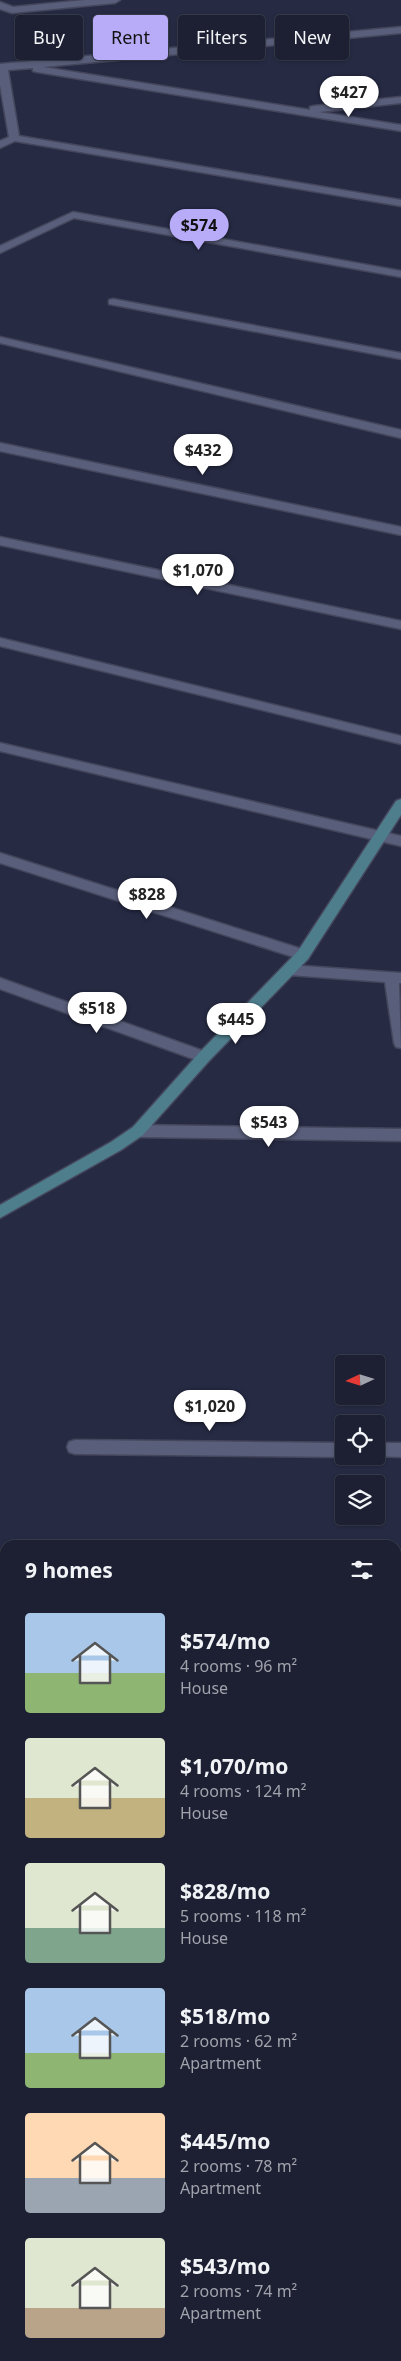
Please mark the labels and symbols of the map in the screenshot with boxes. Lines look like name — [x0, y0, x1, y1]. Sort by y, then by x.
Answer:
pin: $427 — [319, 76, 379, 118]
pin: $574 — [169, 208, 229, 251]
pin: $432 — [173, 434, 233, 476]
pin: $1,070 — [157, 554, 239, 596]
pin: $828 — [117, 878, 177, 920]
pin: $518 — [67, 992, 127, 1034]
pin: $445 — [206, 1002, 266, 1045]
pin: $543 — [239, 1106, 299, 1148]
north arrow — [335, 1355, 385, 1405]
pin: $1,020 — [169, 1390, 251, 1432]

